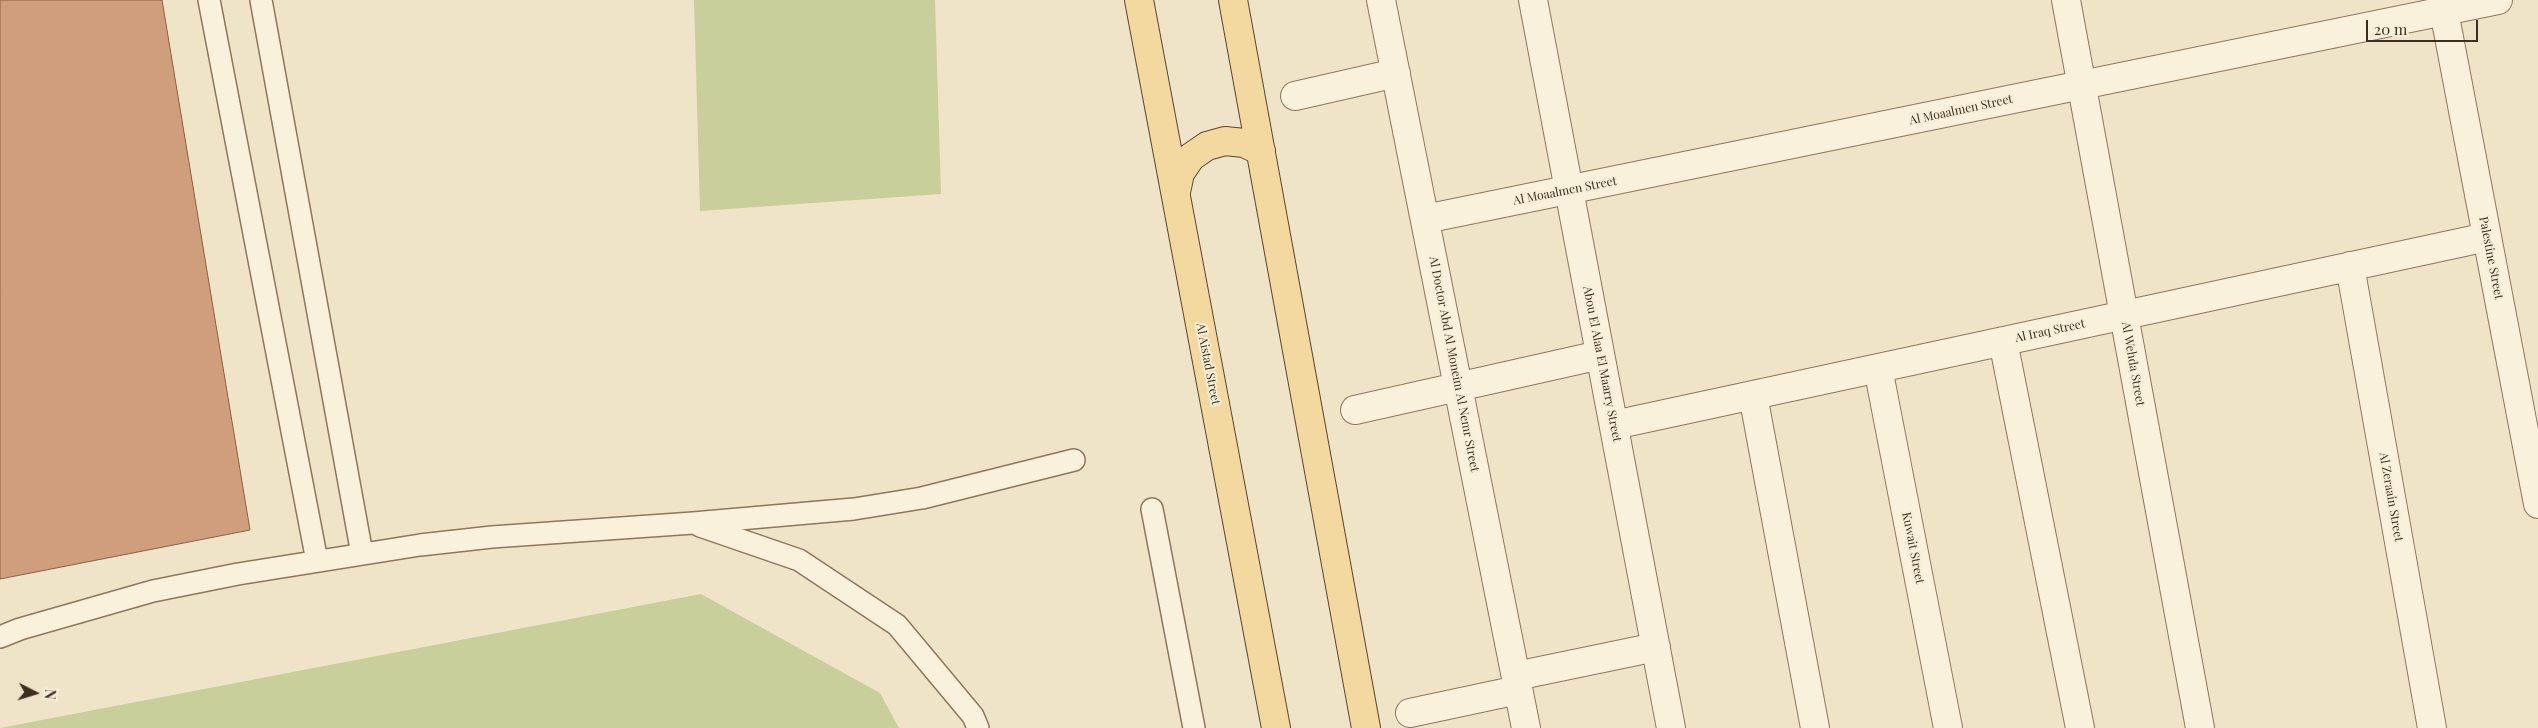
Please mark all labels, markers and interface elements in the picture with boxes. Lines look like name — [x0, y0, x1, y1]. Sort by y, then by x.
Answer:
scale bar — [2368, 10, 2480, 42]
text: 20 m — [2374, 19, 2407, 39]
street label: Al Moaalmen Street — [1908, 92, 2014, 128]
street label: Al Moaalmen Street — [1512, 174, 1618, 208]
street label: Palestine Street — [2476, 215, 2506, 301]
street label: Al Doctor Abd Al Moneim Al Nemr Street — [1426, 255, 1482, 473]
street label: Abou El Alaa El Maarry Street — [1580, 285, 1624, 443]
street label: Al Iraq Street — [2014, 317, 2086, 345]
street label: Al Wehda Street — [2119, 321, 2147, 407]
street label: Al Aistad Street — [1193, 322, 1223, 406]
street label: Al Zeraain Street — [2376, 451, 2406, 543]
street label: Kuwait Street — [1899, 511, 1927, 585]
north arrow — [10, 668, 60, 718]
text: N — [41, 688, 60, 700]

